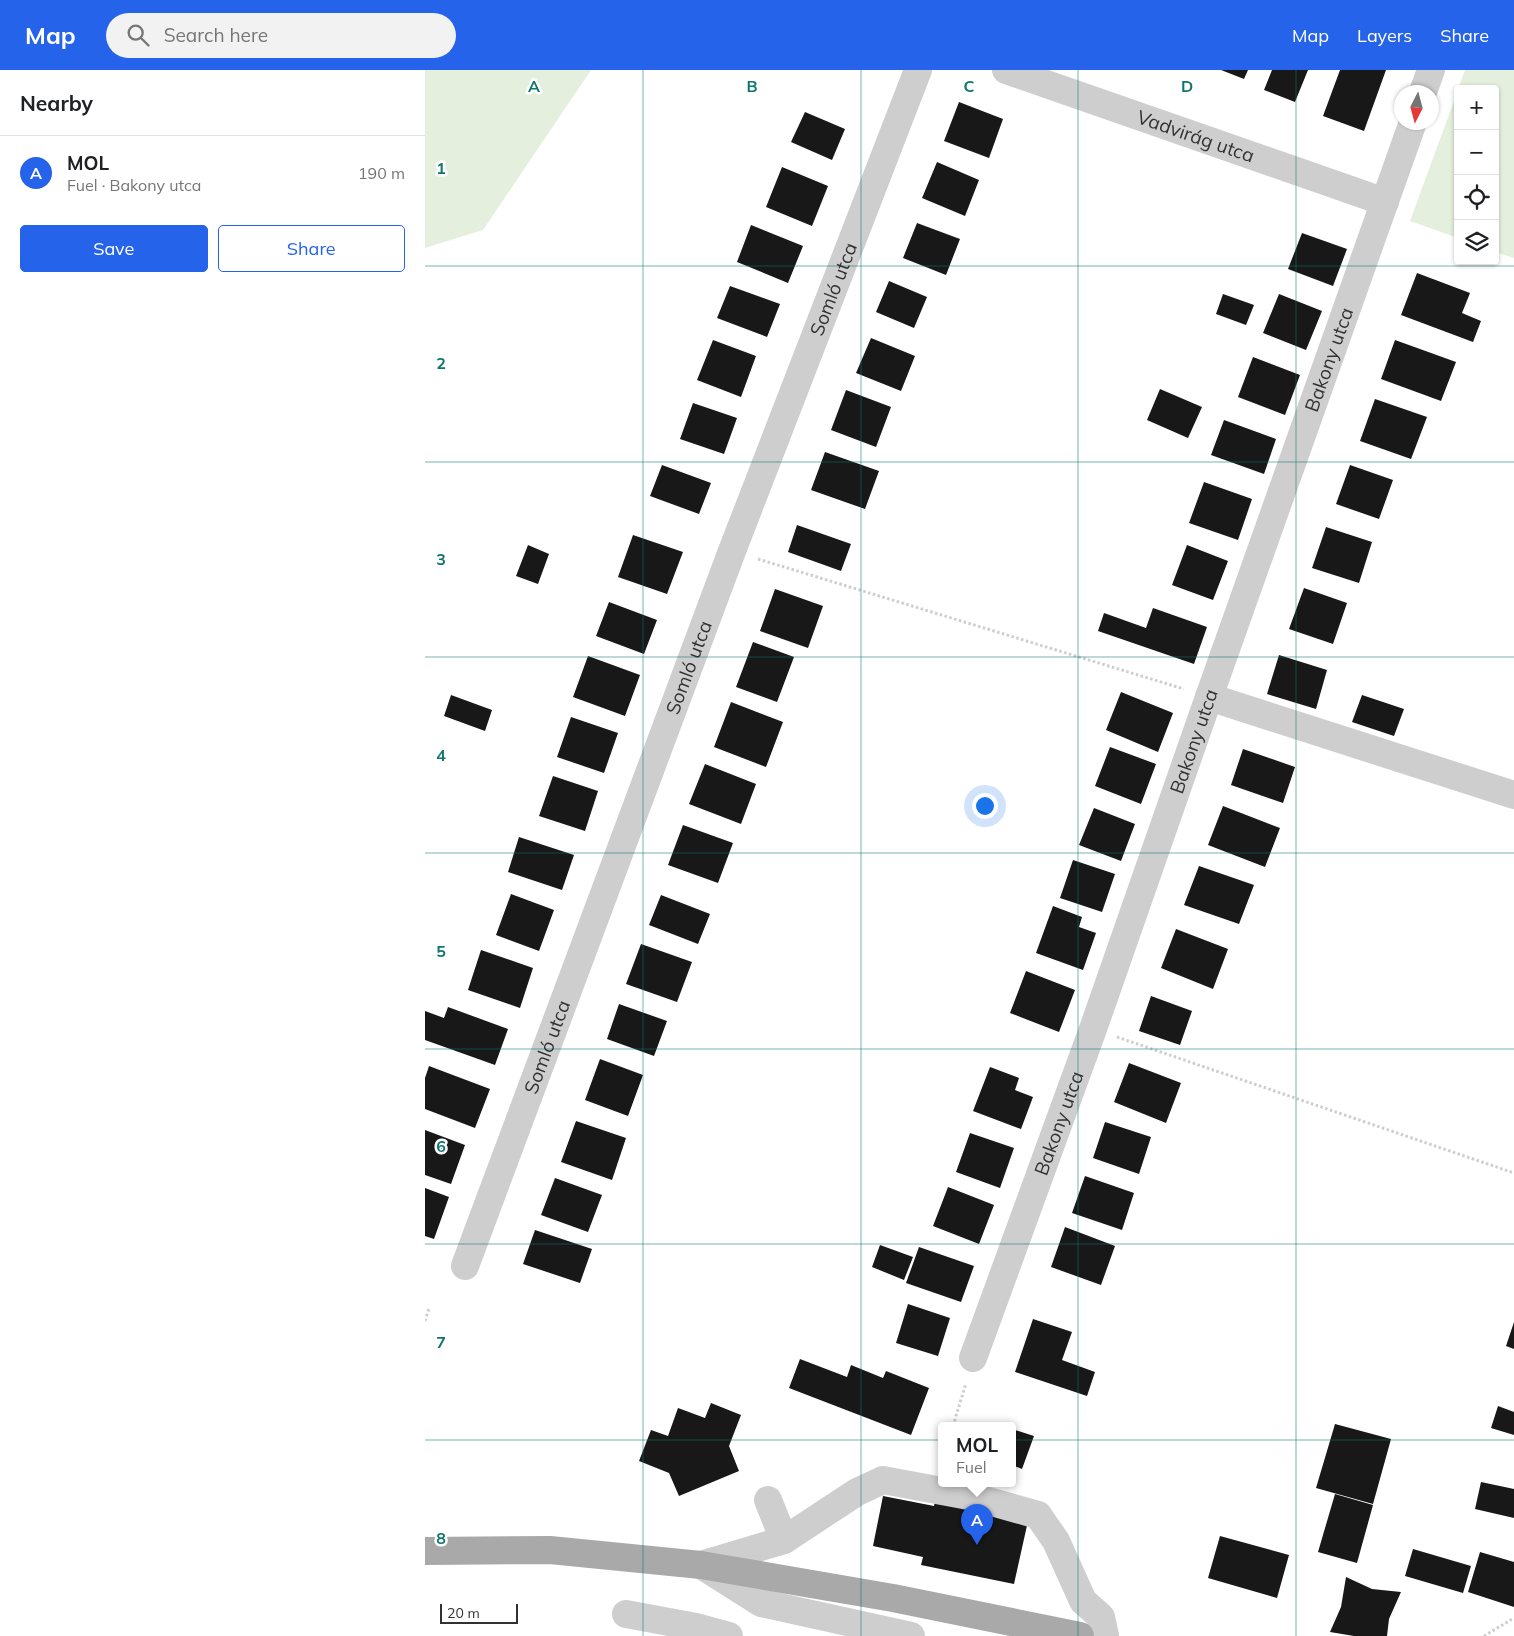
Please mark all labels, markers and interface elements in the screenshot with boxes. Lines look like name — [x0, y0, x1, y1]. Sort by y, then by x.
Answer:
search box — [106, 13, 456, 58]
text: Map — [25, 20, 76, 50]
icon: search — [124, 21, 152, 49]
text: Search here — [164, 23, 268, 47]
text: Map — [1292, 24, 1329, 47]
text: Layers — [1357, 24, 1412, 47]
text: Share — [1440, 24, 1489, 47]
text: A — [528, 76, 540, 96]
text: B — [746, 76, 758, 96]
text: C — [964, 76, 975, 96]
text: D — [1181, 76, 1193, 96]
north arrow — [1394, 85, 1439, 130]
map controls — [1454, 85, 1499, 265]
button: + — [1454, 85, 1499, 130]
text: Nearby — [20, 90, 93, 116]
street label: Vadvirág utca — [1134, 105, 1258, 168]
button: − — [1454, 130, 1499, 175]
text: MOL — [67, 151, 109, 175]
text: 1 — [436, 158, 446, 178]
text: A — [30, 163, 42, 183]
text: 190 m — [358, 163, 405, 183]
text: Fuel · Bakony utca — [67, 175, 201, 195]
button: locate — [1454, 175, 1499, 220]
button: layers — [1454, 220, 1499, 265]
button: Save — [20, 225, 208, 272]
button: Share — [218, 225, 405, 272]
street label: Somló utca — [804, 239, 862, 339]
street label: Bakony utca — [1299, 304, 1358, 415]
text: 2 — [436, 353, 446, 373]
text: 3 — [436, 549, 446, 569]
street label: Somló utca — [660, 617, 717, 717]
street label: Bakony utca — [1164, 686, 1223, 797]
text: 4 — [436, 745, 446, 765]
your location — [972, 793, 998, 819]
text: 5 — [436, 941, 446, 961]
street label: Somló utca — [518, 997, 575, 1097]
street label: Bakony utca — [1029, 1068, 1089, 1178]
text: 6 — [436, 1136, 446, 1156]
text: 7 — [436, 1332, 446, 1352]
popup — [938, 1422, 1016, 1487]
text: MOL — [956, 1433, 998, 1457]
text: Fuel — [956, 1457, 987, 1477]
pin: A — [961, 1504, 993, 1545]
text: 8 — [436, 1528, 446, 1548]
scale bar — [440, 1601, 517, 1624]
text: 20 m — [447, 1604, 480, 1622]

